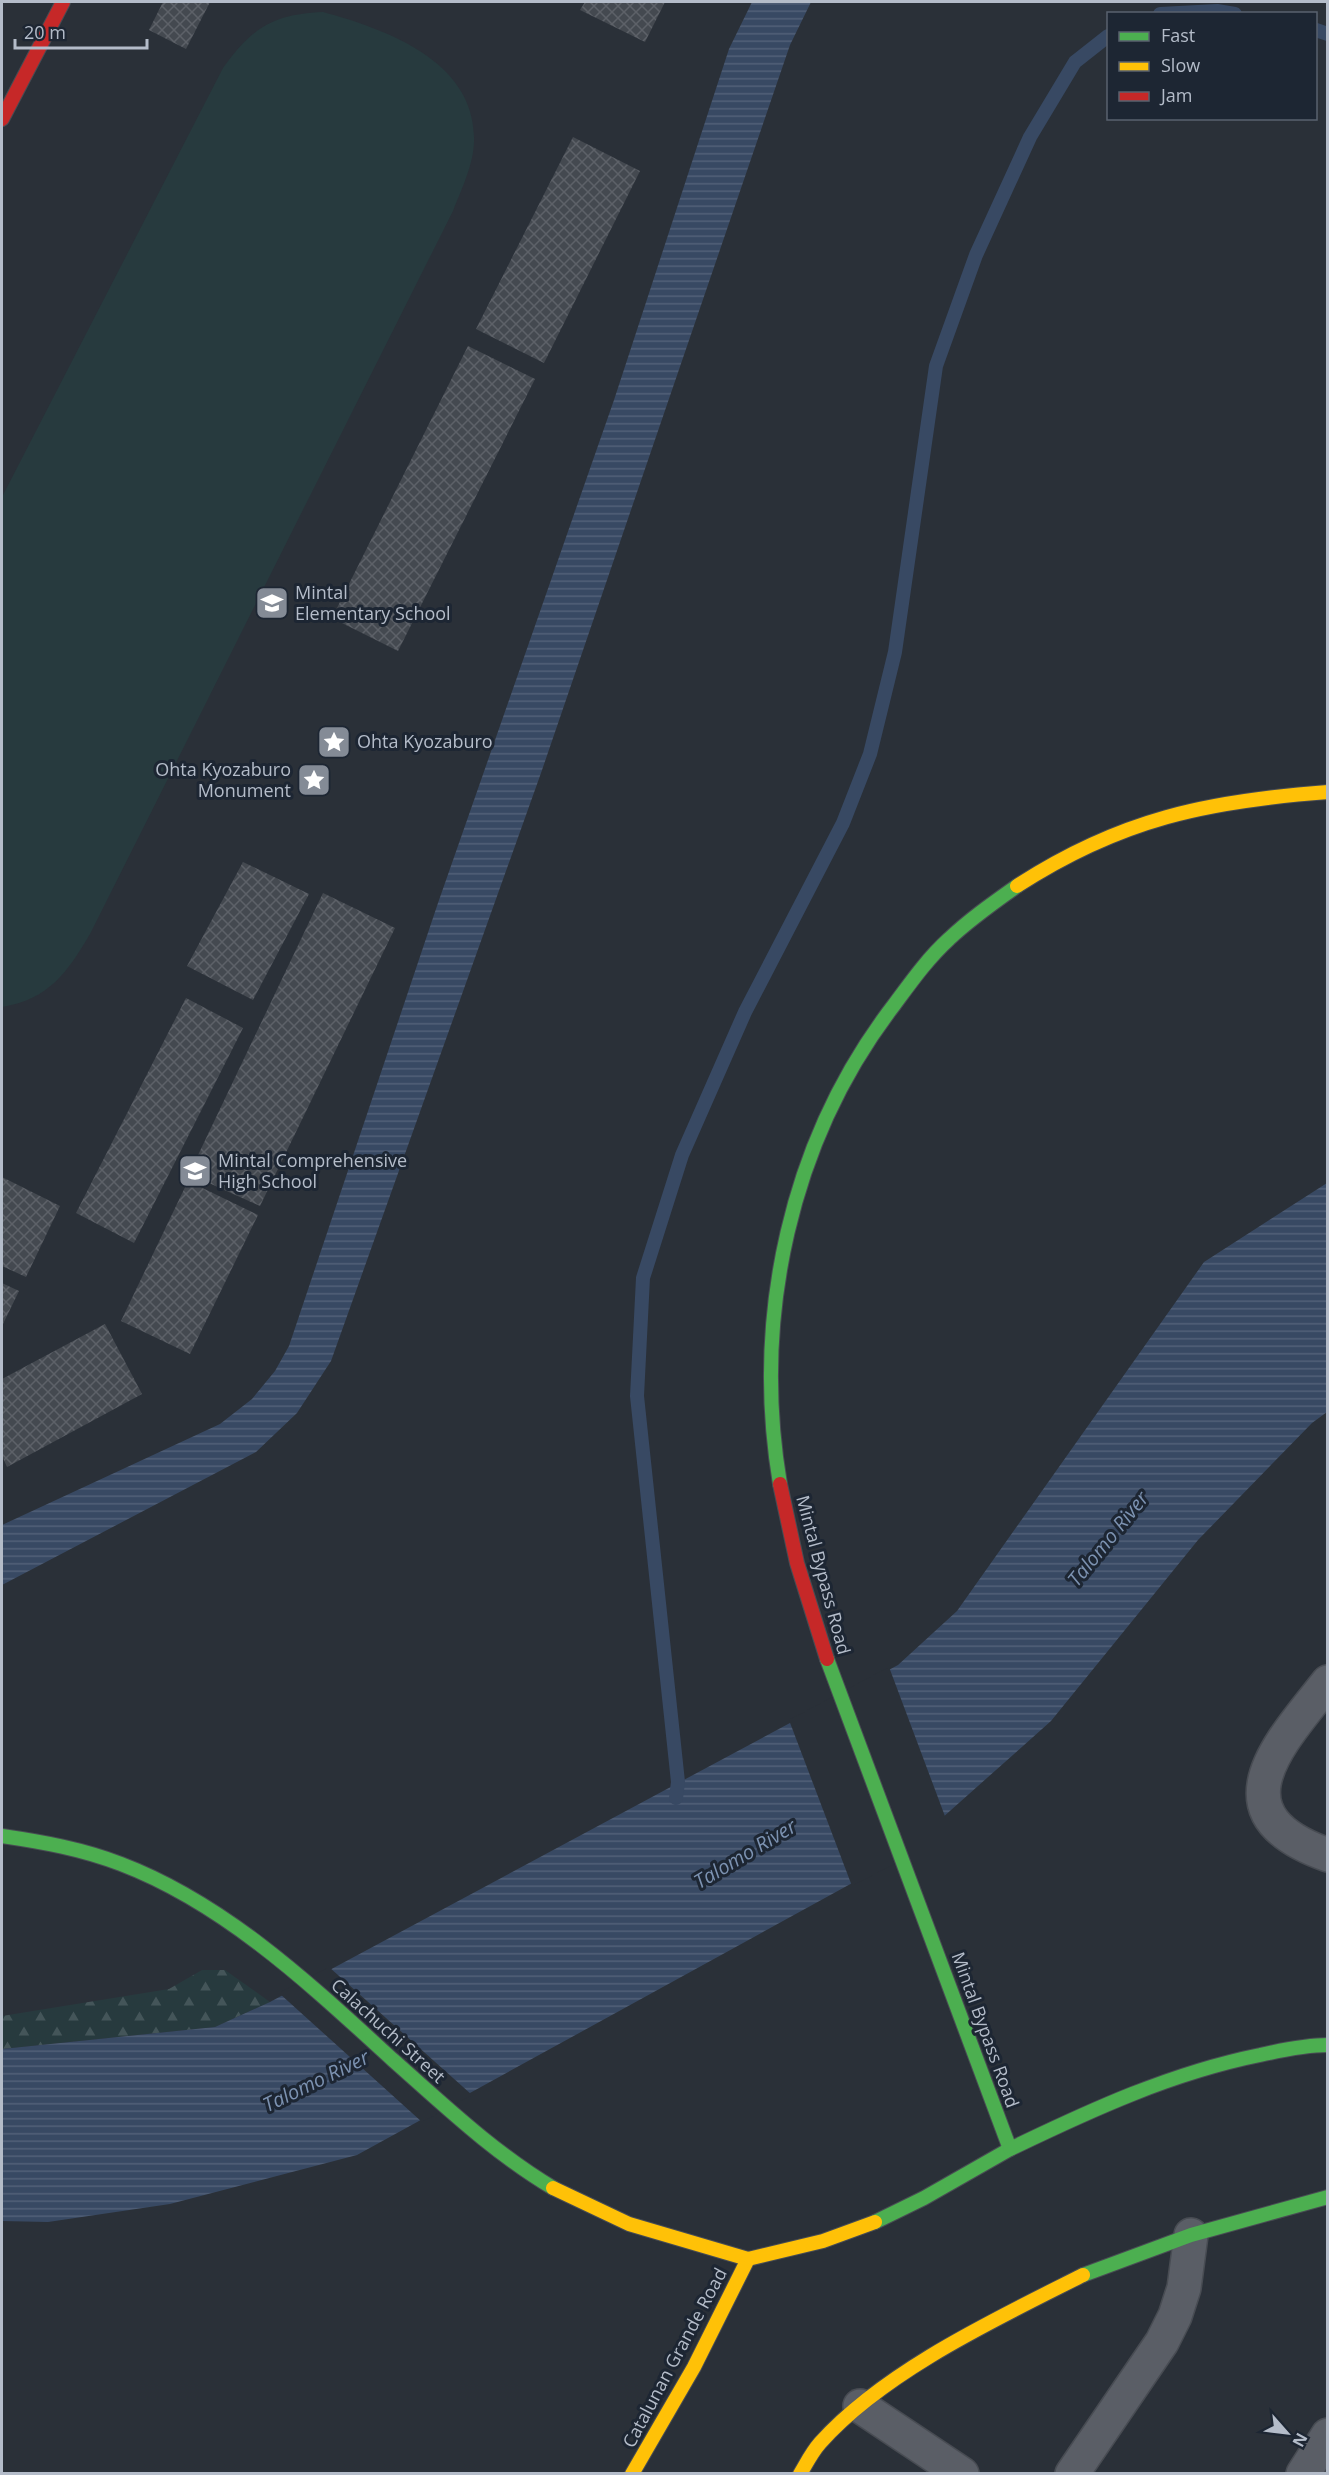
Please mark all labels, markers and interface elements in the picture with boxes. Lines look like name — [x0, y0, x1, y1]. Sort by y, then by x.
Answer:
scale bar — [15, 12, 147, 50]
legend — [1107, 12, 1317, 120]
text: 20 m — [24, 20, 66, 44]
text: Fast — [1161, 23, 1195, 47]
text: Slow — [1161, 53, 1200, 77]
text: Jam — [1159, 83, 1193, 107]
place label: Mintal Elementary School — [295, 580, 451, 625]
school or university icon: Mintal Elementary School — [254, 585, 290, 621]
place icon: Ohta Kyozaburo — [316, 724, 352, 760]
place label: Ohta Kyozaburo — [357, 729, 493, 753]
place label: Ohta Kyozaburo Monument — [155, 757, 291, 802]
place icon: Ohta Kyozaburo Monument — [296, 762, 332, 798]
place label: Mintal Comprehensive High School — [218, 1148, 407, 1193]
school or university icon: Mintal Comprehensive High School — [177, 1153, 213, 1189]
water label: Talomo River — [1061, 1485, 1155, 1592]
street label: Mintal Bypass Road — [791, 1492, 857, 1657]
water label: Talomo River — [688, 1812, 802, 1895]
street label: Mintal Bypass Road — [947, 1949, 1025, 2111]
street label: Calachuchi Street — [326, 1973, 451, 2088]
water label: Talomo River — [258, 2043, 374, 2118]
street label: Catalunan Grande Road — [616, 2263, 732, 2452]
north arrow — [1257, 2403, 1317, 2463]
text: N — [1287, 2429, 1313, 2451]

